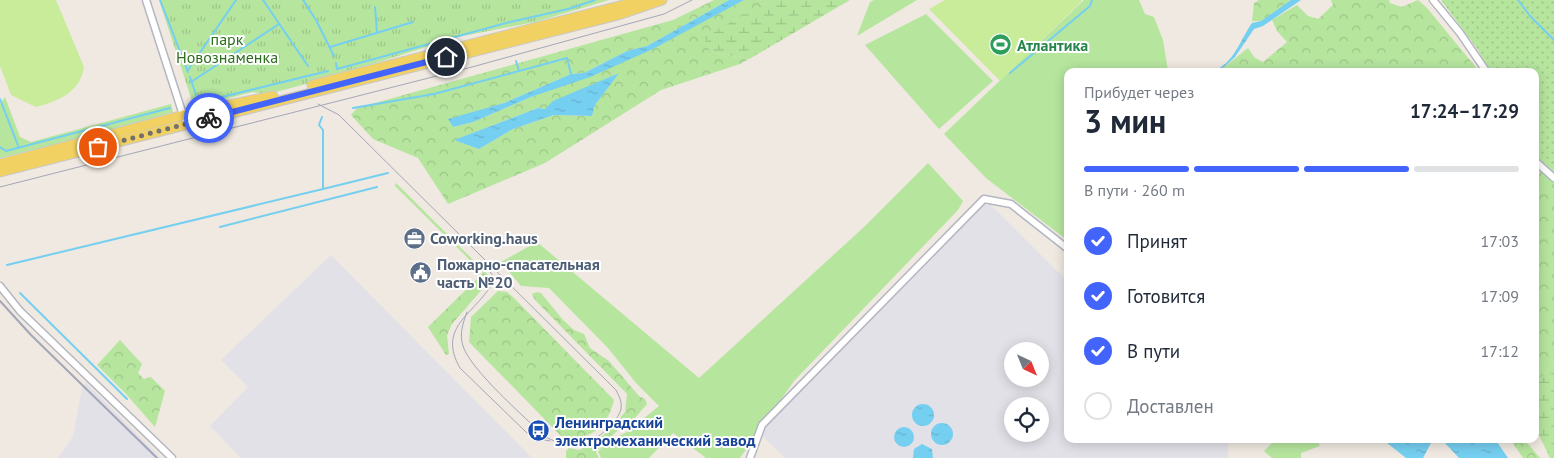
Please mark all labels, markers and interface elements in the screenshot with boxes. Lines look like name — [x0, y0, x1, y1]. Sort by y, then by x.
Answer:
park label: парк Новознаменка — [176, 29, 278, 67]
sports icon: Атлантика — [989, 33, 1013, 57]
place label: Атлантика — [1017, 35, 1088, 55]
pin — [425, 36, 467, 78]
icon: home — [432, 43, 460, 71]
text: Прибудет через — [1084, 82, 1194, 102]
courier — [184, 93, 234, 143]
text: 17:24–17:29 — [1410, 99, 1519, 123]
text: 3 мин — [1084, 100, 1166, 142]
icon: bike — [195, 104, 223, 132]
pin — [77, 126, 119, 168]
icon: bag — [84, 133, 112, 161]
text: В пути · 260 m — [1084, 180, 1185, 200]
office icon: Coworking.haus — [402, 226, 426, 250]
icon: check — [1084, 227, 1112, 255]
place label: Coworking.haus — [430, 228, 538, 248]
text: Принят — [1127, 229, 1187, 253]
text: 17:03 — [1481, 231, 1519, 251]
place label: Пожарно-спасательная часть №20 — [437, 254, 600, 292]
public building icon: Пожарно-спасательная часть №20 — [409, 261, 433, 285]
icon: check — [1084, 282, 1112, 310]
text: Готовится — [1127, 284, 1205, 308]
text: 17:09 — [1481, 286, 1519, 306]
icon: check — [1084, 337, 1112, 365]
text: В пути — [1127, 339, 1180, 363]
text: 17:12 — [1481, 341, 1519, 361]
north arrow — [1004, 342, 1049, 388]
map controls — [1004, 342, 1049, 442]
text: Доставлен — [1127, 394, 1214, 418]
button: locate — [1004, 397, 1049, 442]
place label: Ленинградский электромеханический завод — [554, 412, 756, 450]
bus stop icon: Ленинградский электромеханический завод — [527, 419, 551, 443]

